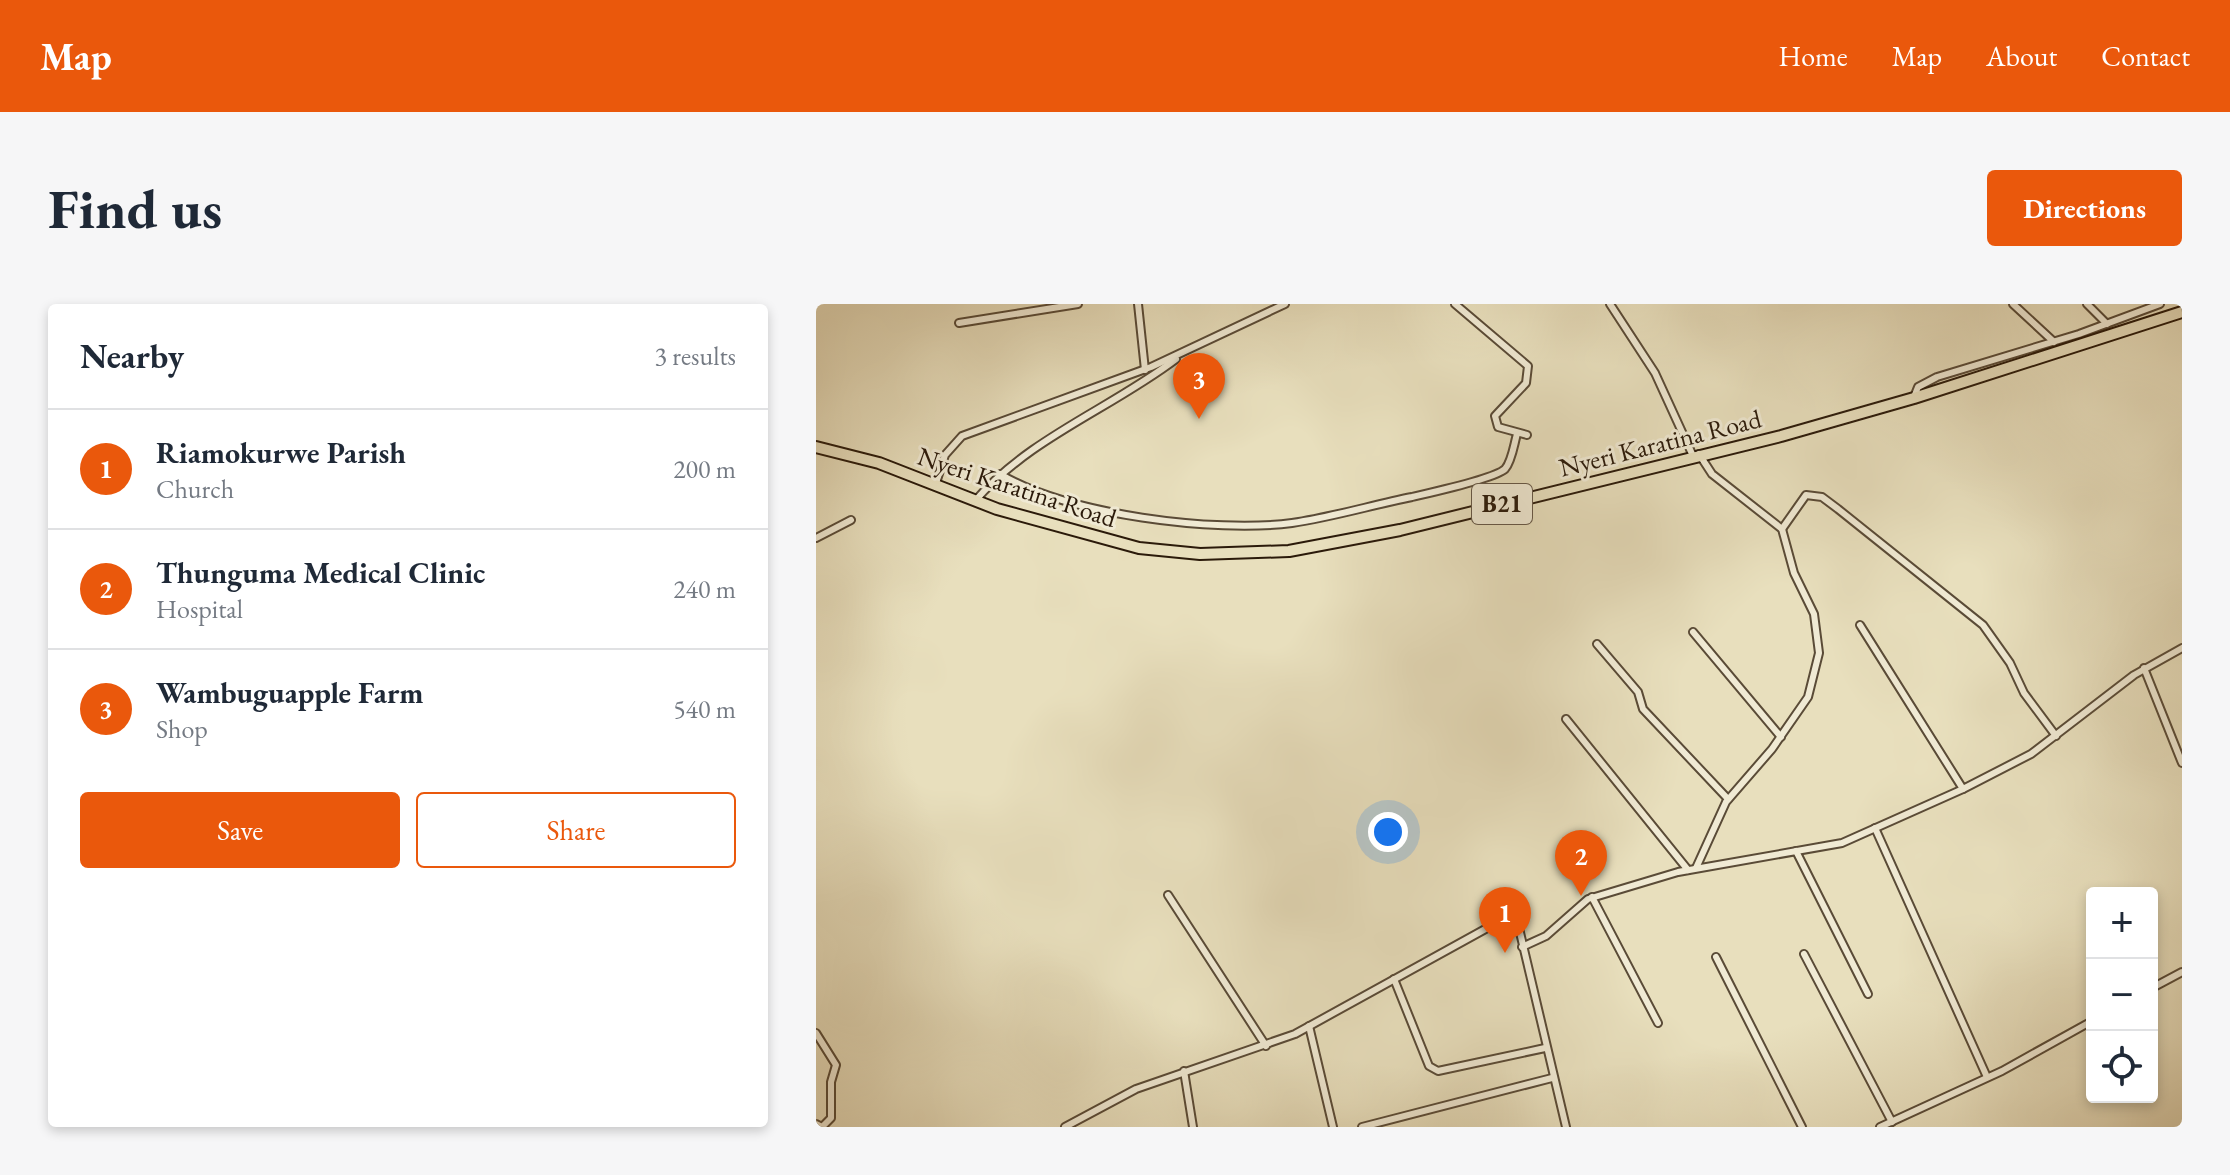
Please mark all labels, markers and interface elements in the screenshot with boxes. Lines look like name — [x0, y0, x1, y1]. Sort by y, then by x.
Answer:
text: Map — [40, 32, 112, 81]
text: Home — [1778, 38, 1848, 74]
text: Map — [1892, 38, 1942, 74]
text: About — [1986, 38, 2057, 74]
text: Contact — [2101, 38, 2190, 74]
button: Directions — [1987, 170, 2182, 246]
text: Find us — [48, 172, 222, 245]
text: Nearby — [80, 334, 184, 378]
text: 3 results — [655, 339, 736, 373]
pin: 3 — [1173, 353, 1225, 419]
street label: Nyeri Karatina Road — [1555, 401, 1765, 485]
text: Riamokurwe Parish — [156, 433, 406, 472]
street label: Nyeri Karatina Road — [913, 439, 1122, 535]
text: 1 — [99, 452, 113, 486]
text: 200 m — [673, 452, 736, 486]
text: Church — [156, 472, 234, 506]
road number: B21 — [1472, 484, 1532, 524]
text: Thunguma Medical Clinic — [156, 553, 485, 592]
text: 2 — [99, 572, 113, 606]
text: 240 m — [673, 572, 736, 606]
text: Hospital — [156, 592, 243, 626]
text: Wambuguapple Farm — [156, 673, 424, 712]
text: 3 — [99, 692, 113, 726]
text: 540 m — [673, 692, 736, 726]
text: Shop — [156, 712, 208, 746]
button: Save — [80, 792, 400, 868]
button: Share — [416, 792, 736, 868]
your location — [1368, 812, 1408, 852]
pin: 2 — [1555, 830, 1607, 896]
pin: 1 — [1479, 887, 1531, 953]
map controls — [2086, 887, 2158, 1103]
button: + — [2086, 887, 2158, 959]
button: − — [2086, 959, 2158, 1031]
button: locate — [2086, 1031, 2158, 1103]

